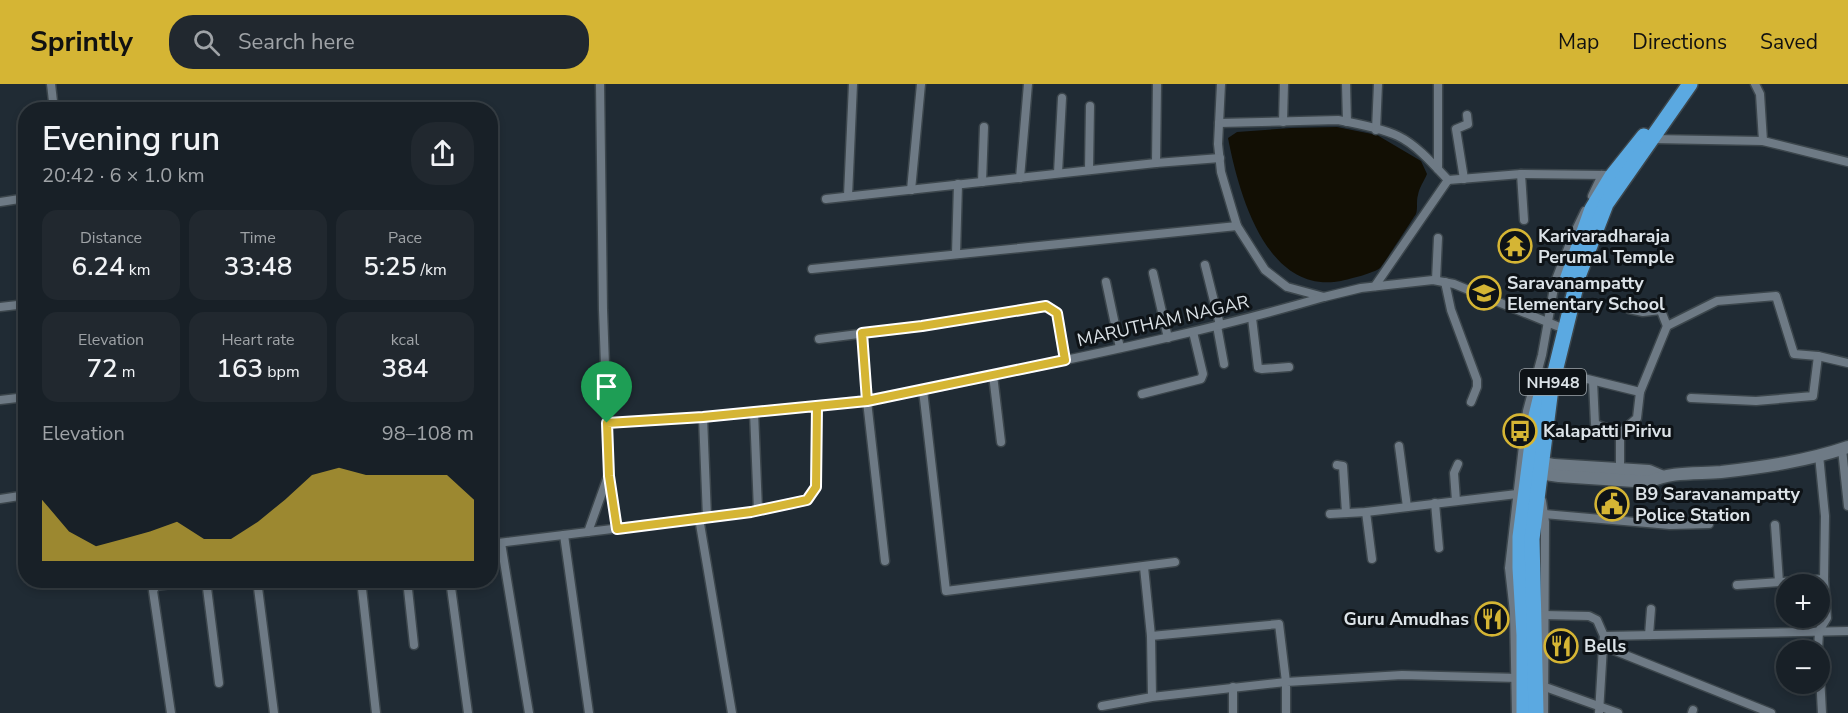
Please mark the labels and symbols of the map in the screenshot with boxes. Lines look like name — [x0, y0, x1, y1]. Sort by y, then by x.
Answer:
place label: Karivaradharaja Perumal Temple — [1538, 224, 1675, 269]
temple icon: Karivaradharaja Perumal Temple — [1497, 228, 1533, 264]
place label: Saravanampatty Elementary School — [1507, 271, 1665, 316]
school or university icon: Saravanampatty Elementary School — [1466, 275, 1502, 311]
street label: MARUTHAM NAGAR — [1075, 290, 1251, 352]
pin — [581, 361, 632, 423]
road number: NH948 — [1520, 369, 1586, 395]
bus stop icon: Kalapatti Pirivu — [1502, 413, 1538, 449]
place label: Kalapatti Pirivu — [1543, 419, 1672, 443]
place label: B9 Saravanampatty Police Station — [1635, 482, 1800, 527]
public building icon: B9 Saravanampatty Police Station — [1594, 486, 1630, 522]
restaurant icon: Guru Amudhas — [1474, 601, 1510, 637]
place label: Guru Amudhas — [1343, 607, 1469, 631]
restaurant icon: Bells — [1543, 628, 1579, 664]
place label: Bells — [1584, 634, 1627, 658]

